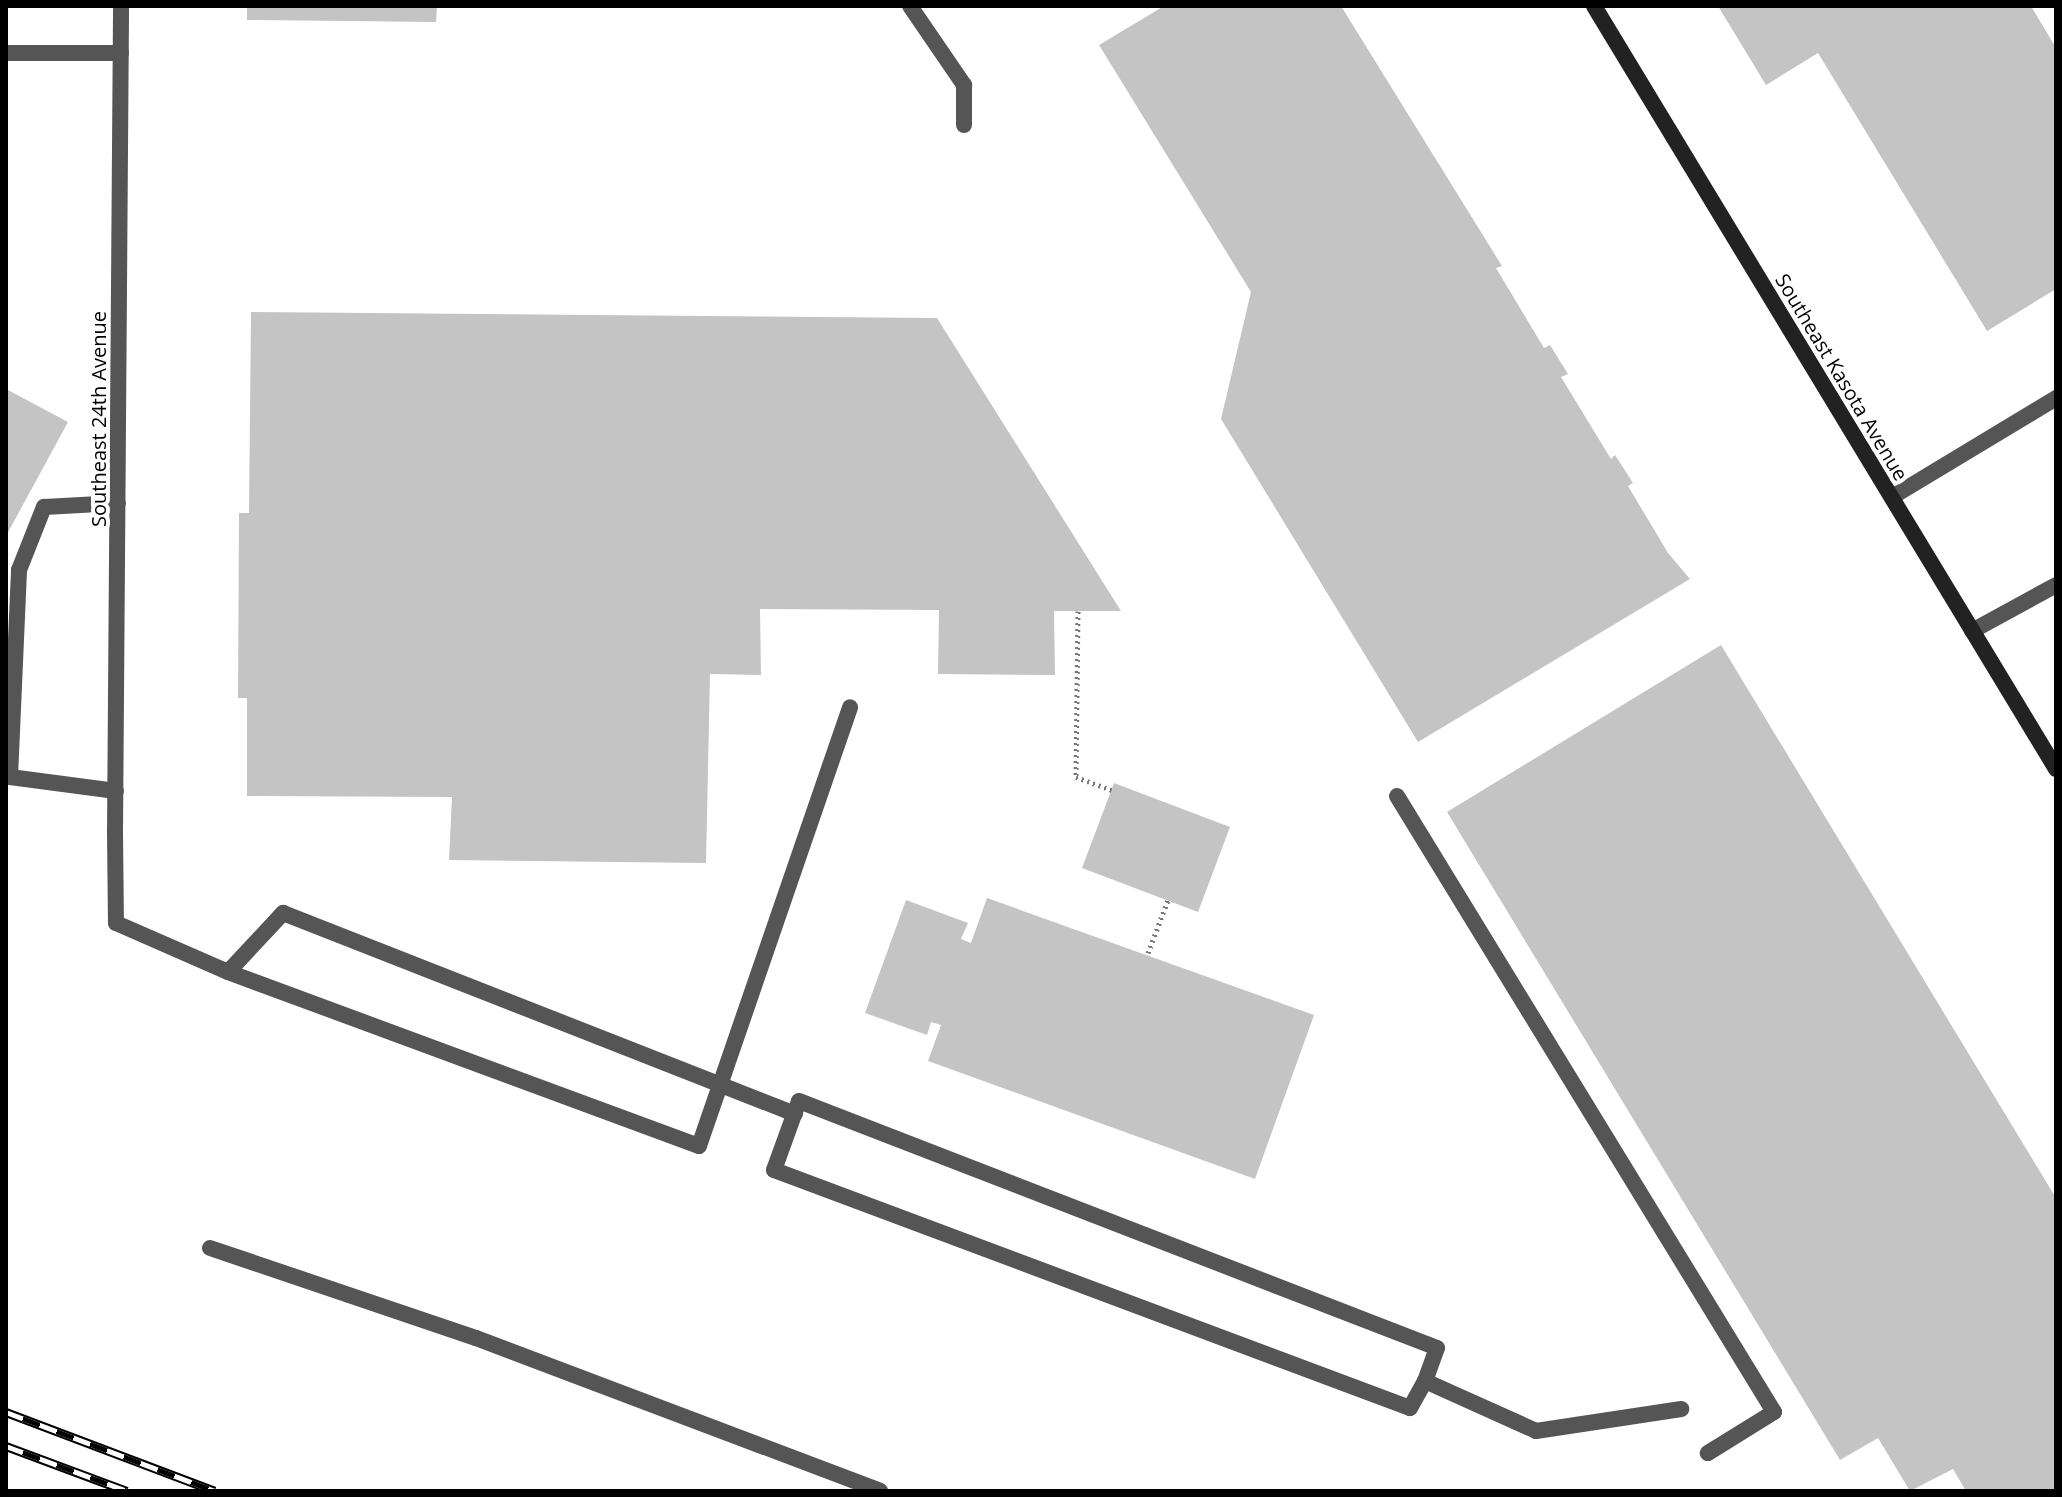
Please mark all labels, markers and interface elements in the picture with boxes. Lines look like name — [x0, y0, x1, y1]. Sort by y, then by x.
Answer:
street label: Southeast Kasota Avenue — [1771, 269, 1913, 485]
street label: Southeast 24th Avenue — [86, 311, 110, 527]

